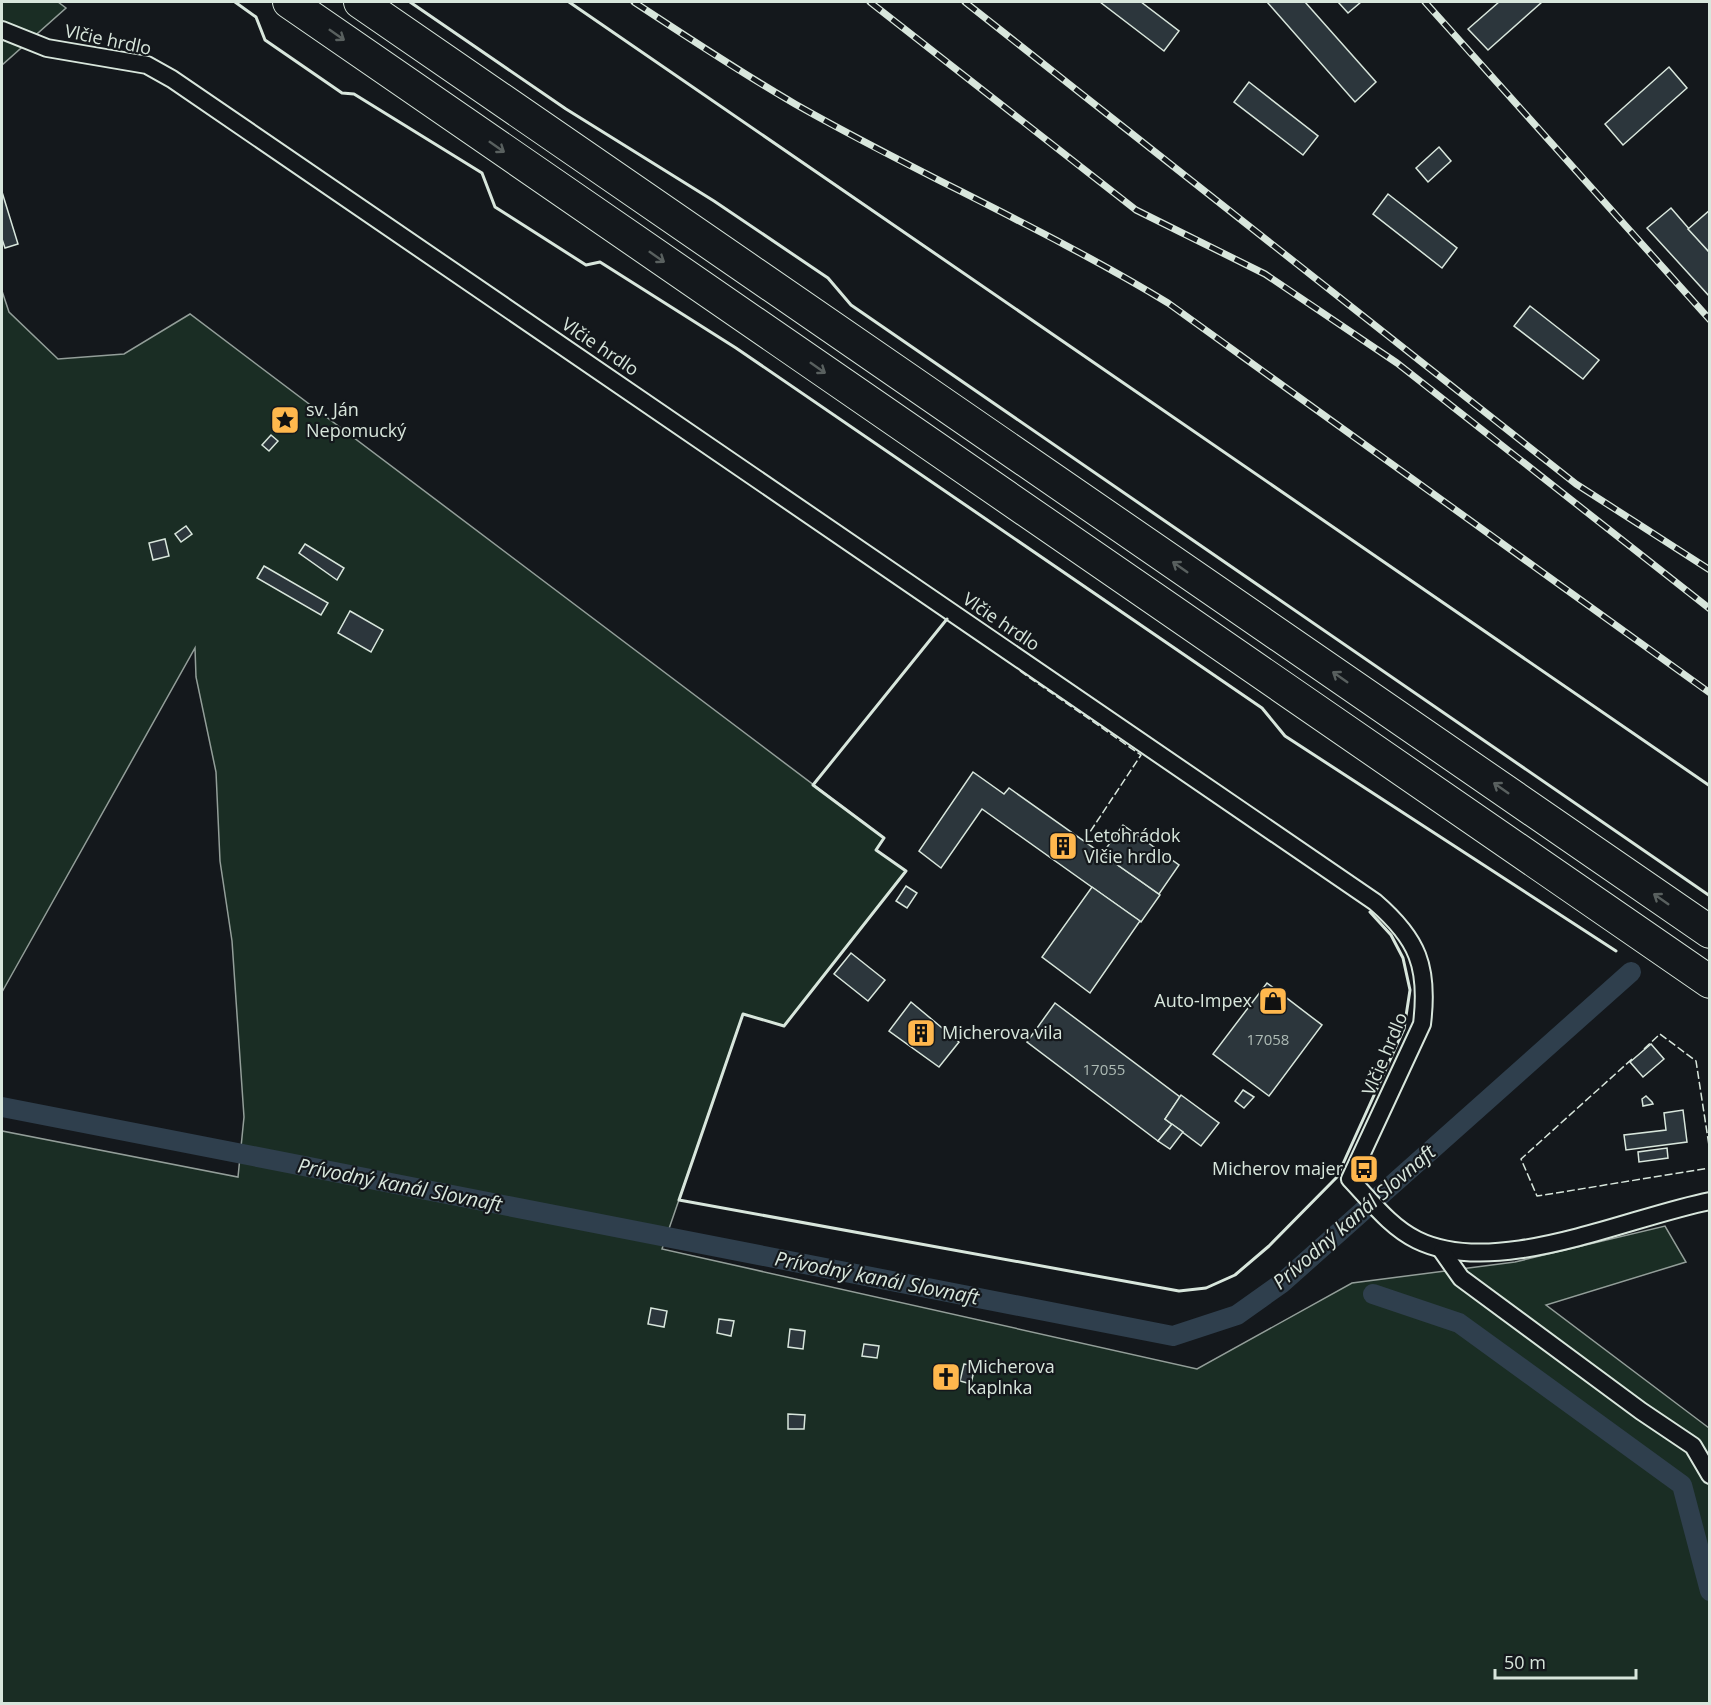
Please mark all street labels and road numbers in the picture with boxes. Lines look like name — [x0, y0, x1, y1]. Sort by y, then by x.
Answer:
street label: Vlčie hrdlo — [63, 18, 154, 60]
street label: Vlčie hrdlo — [557, 312, 644, 381]
street label: Vlčie hrdlo — [958, 587, 1045, 656]
street label: Vlčie hrdlo — [1356, 1008, 1412, 1099]

